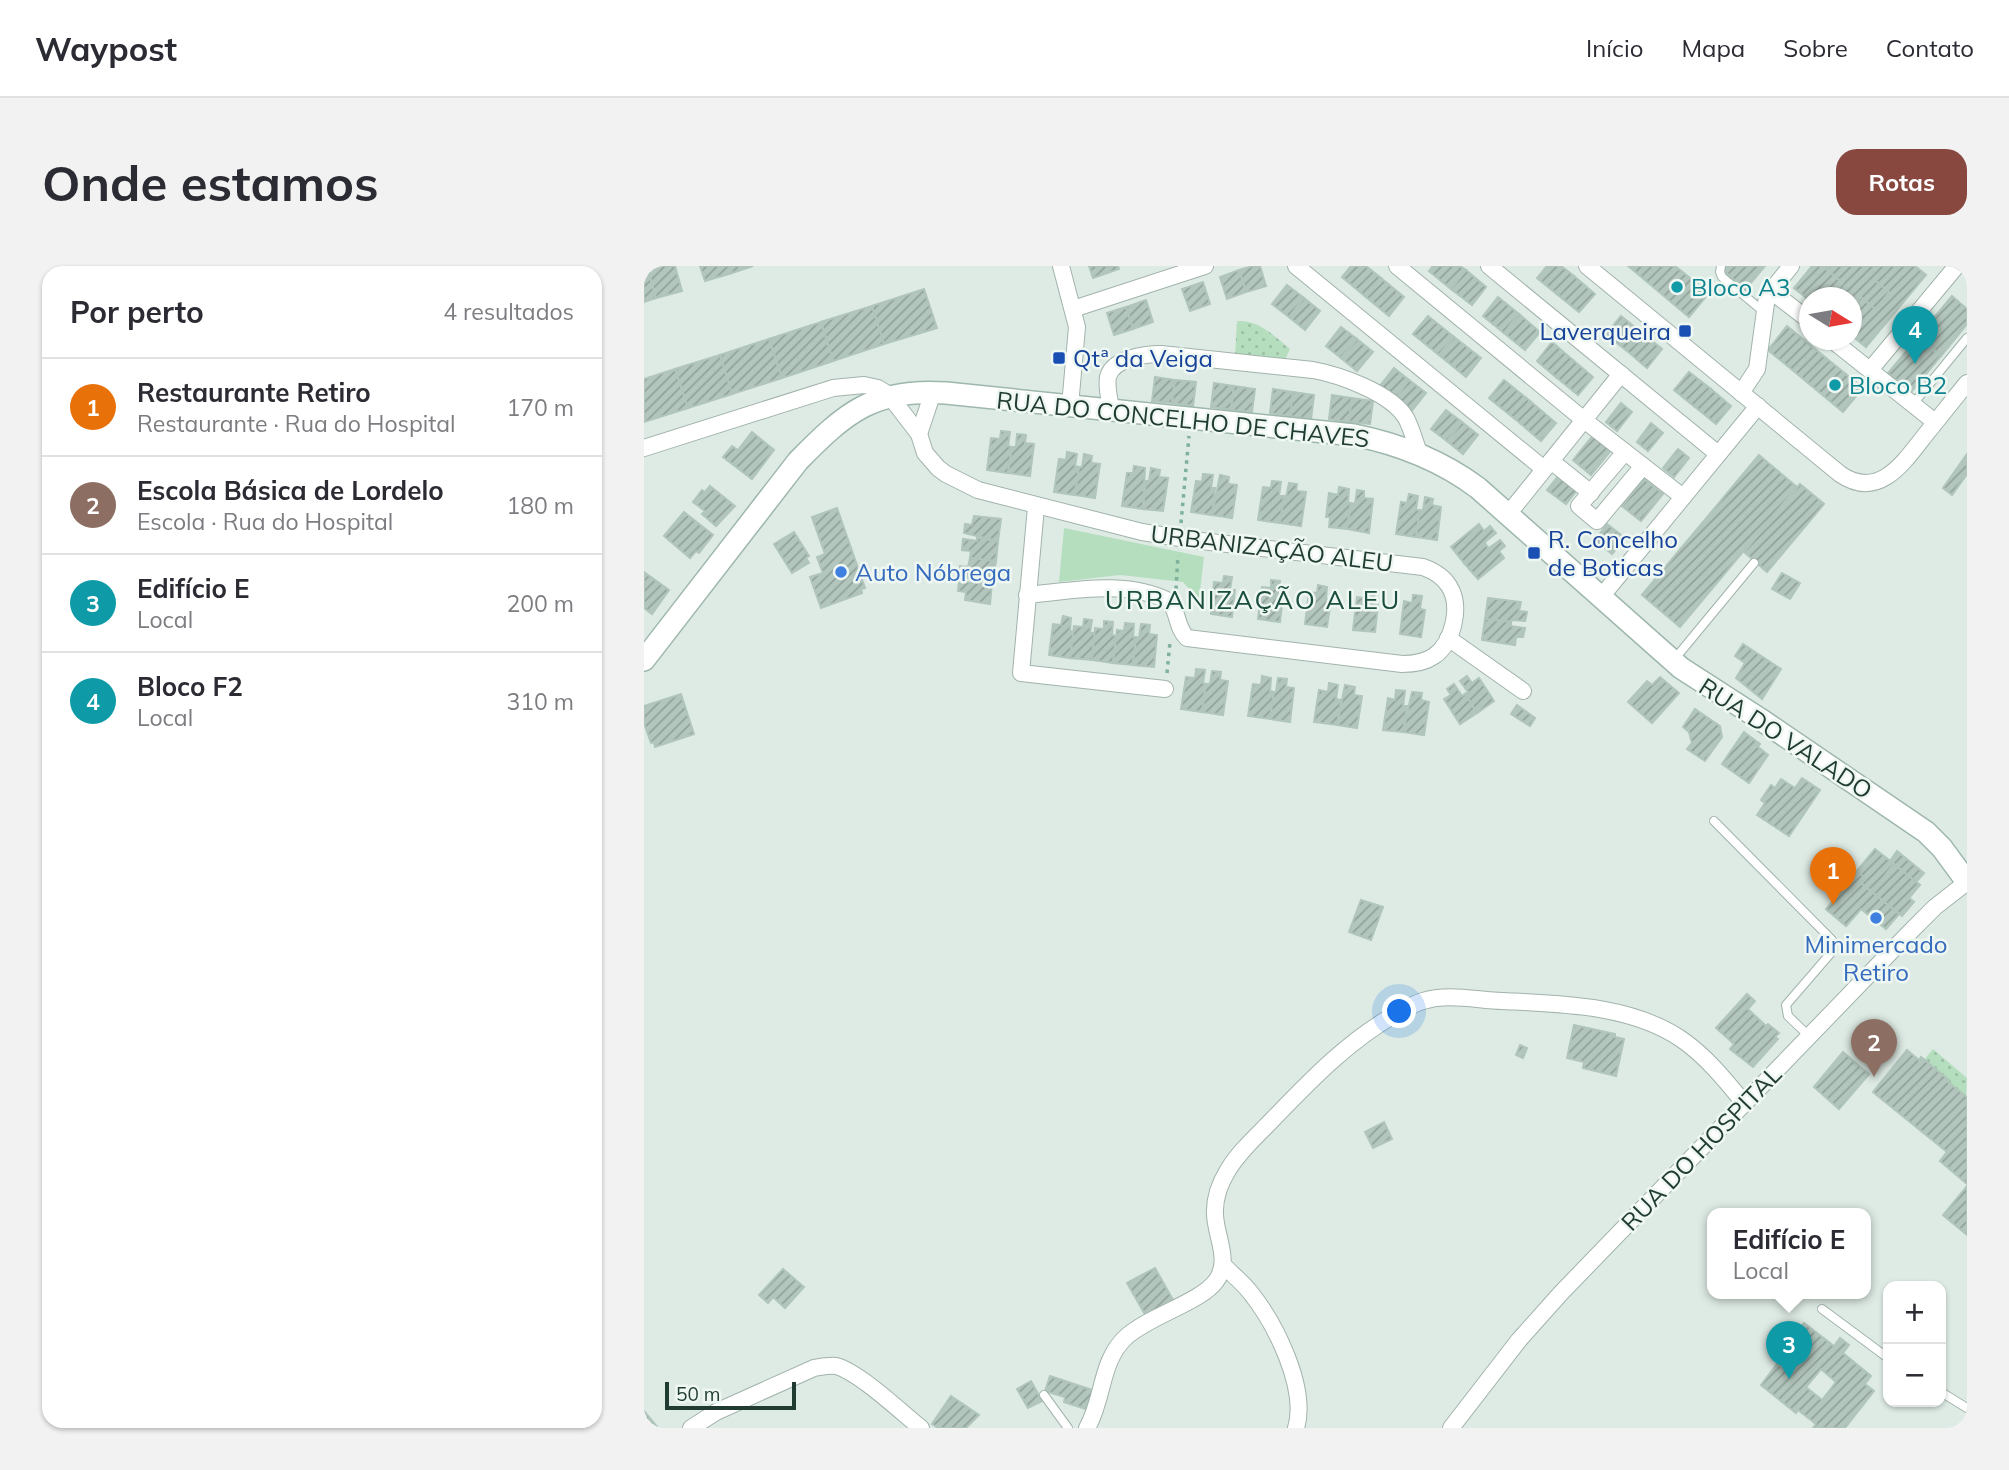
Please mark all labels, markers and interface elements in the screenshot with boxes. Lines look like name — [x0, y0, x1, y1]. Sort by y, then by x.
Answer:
text: Waypost — [35, 28, 177, 69]
text: Início — [1586, 33, 1643, 63]
text: Mapa — [1681, 33, 1745, 63]
text: Sobre — [1783, 33, 1848, 63]
text: Contato — [1886, 33, 1974, 63]
button: Rotas — [1836, 149, 1967, 215]
text: Onde estamos — [42, 152, 378, 213]
place label: Bloco A3 — [1691, 272, 1790, 302]
marker: Bloco A3 — [1669, 279, 1685, 295]
north arrow — [1799, 287, 1862, 350]
text: Por perto — [70, 293, 204, 331]
text: 4 resultados — [443, 297, 574, 326]
pin: 4 — [1892, 306, 1938, 364]
place label: Laverqueira — [1539, 316, 1671, 346]
marker: Laverqueira — [1677, 323, 1693, 339]
place label: Qtª da Veiga — [1073, 343, 1213, 373]
marker: Qtª da Veiga — [1051, 350, 1067, 366]
place label: Bloco B2 — [1849, 370, 1947, 400]
text: Restaurante Retiro — [137, 376, 371, 409]
marker: Bloco B2 — [1827, 377, 1843, 393]
street label: RUA DO CONCELHO DE CHAVES — [995, 384, 1371, 454]
text: 1 — [86, 393, 100, 422]
text: 170 m — [506, 393, 574, 422]
text: Restaurante · Rua do Hospital — [137, 409, 456, 438]
text: Escola Básica de Lordelo — [137, 474, 444, 507]
text: 2 — [86, 491, 100, 520]
text: 180 m — [506, 491, 574, 520]
text: Escola · Rua do Hospital — [137, 507, 393, 536]
street label: URBANIZAÇÃO ALEU — [1149, 518, 1395, 578]
place label: R. Concelho de Boticas — [1548, 524, 1678, 582]
marker: R. Concelho de Boticas — [1526, 545, 1542, 561]
place label: Auto Nóbrega — [855, 557, 1011, 587]
marker: Auto Nóbrega — [833, 564, 849, 580]
text: Edifício E — [137, 572, 250, 605]
district label: URBANIZAÇÃO ALEU — [1105, 583, 1401, 616]
text: 3 — [86, 589, 100, 618]
text: 200 m — [506, 589, 574, 618]
text: Local — [137, 605, 193, 634]
text: Bloco F2 — [137, 670, 243, 703]
street label: RUA DO VALADO — [1694, 671, 1878, 805]
text: 4 — [86, 687, 100, 716]
text: 310 m — [506, 687, 574, 716]
text: Local — [137, 703, 193, 732]
pin: 1 — [1810, 847, 1856, 905]
marker: Minimercado Retiro — [1868, 910, 1884, 926]
place label: Minimercado Retiro — [1804, 929, 1948, 987]
your location — [1382, 994, 1416, 1028]
pin: 2 — [1851, 1019, 1897, 1077]
street label: RUA DO HOSPITAL — [1615, 1059, 1787, 1237]
popup — [1707, 1208, 1871, 1299]
text: Edifício E — [1733, 1223, 1845, 1256]
text: Local — [1733, 1256, 1789, 1285]
map controls — [1883, 1281, 1946, 1407]
button: + — [1883, 1281, 1946, 1344]
pin: 3 — [1766, 1321, 1812, 1379]
button: − — [1883, 1344, 1946, 1407]
scale bar — [665, 1379, 796, 1411]
text: 50 m — [676, 1382, 720, 1406]

